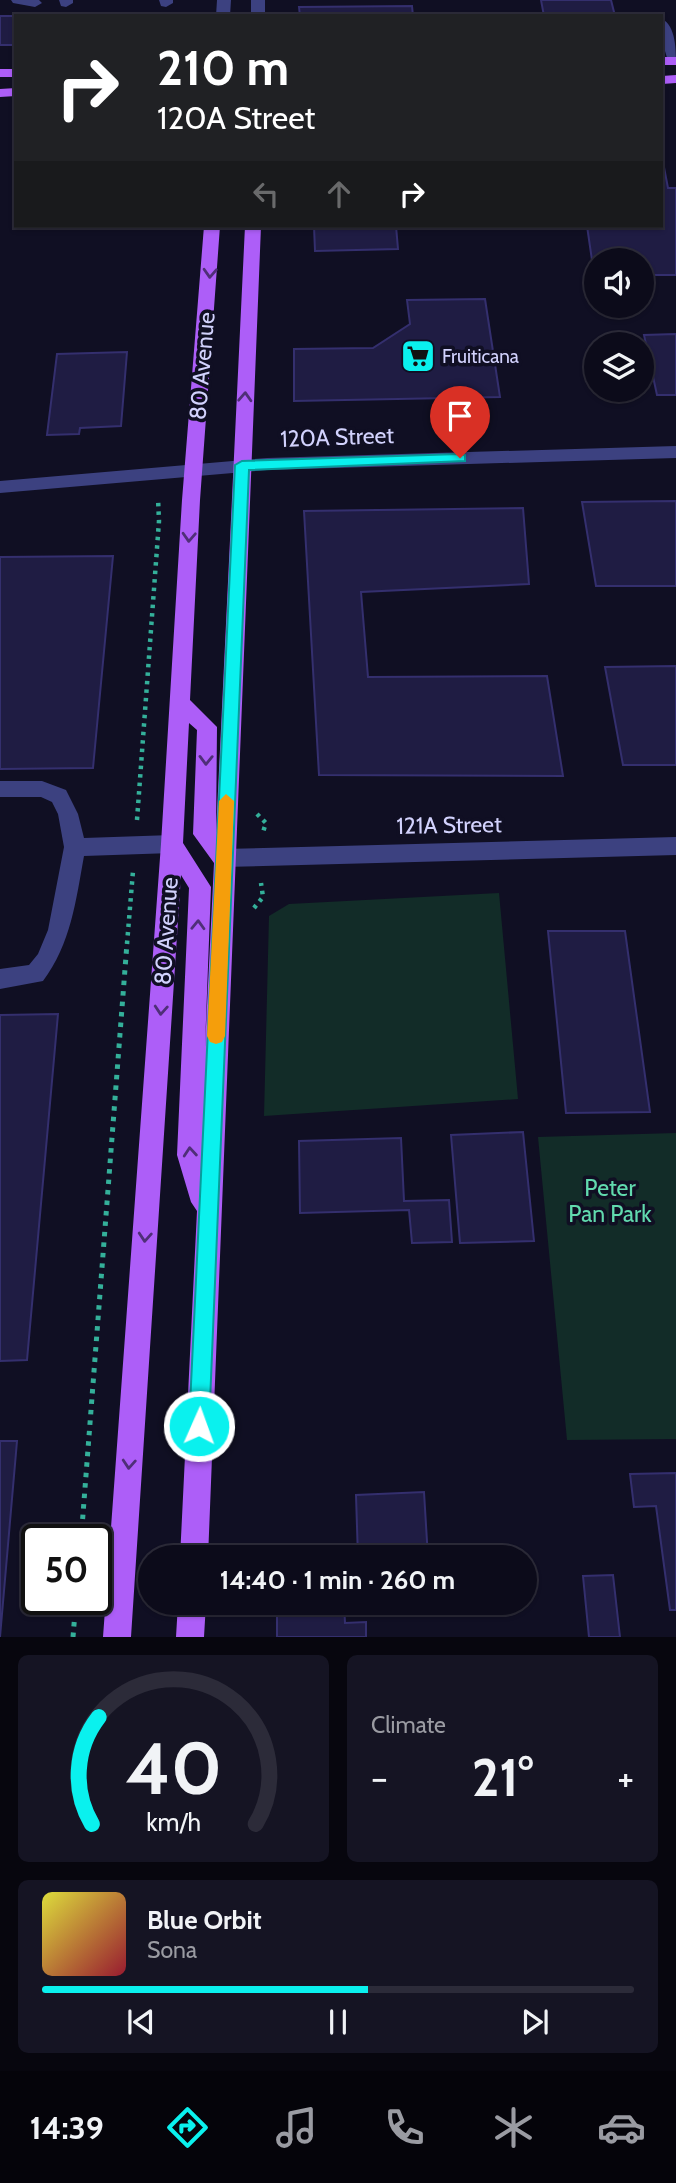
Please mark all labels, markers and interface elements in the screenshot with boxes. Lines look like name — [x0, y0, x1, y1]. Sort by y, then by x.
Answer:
text: 210 m — [157, 38, 289, 97]
icon: right — [42, 42, 133, 133]
text: 120A Street — [157, 98, 315, 137]
icon: left — [247, 175, 285, 213]
icon: ahead — [320, 175, 358, 213]
icon: right — [393, 175, 431, 213]
map controls — [584, 248, 654, 402]
button: sound — [584, 248, 654, 318]
one-way arrow — [202, 268, 217, 279]
street label: 80 Avenue — [183, 311, 221, 421]
button: layers — [584, 332, 654, 402]
supermarket icon: Fruiticana — [399, 337, 437, 375]
place label: Fruiticana — [442, 345, 519, 368]
pin — [430, 386, 490, 458]
one-way arrow — [238, 391, 253, 402]
icon: arrive — [441, 397, 479, 435]
street label: 120A Street — [280, 421, 395, 453]
one-way arrow — [182, 532, 197, 543]
one-way arrow — [198, 756, 214, 766]
street label: 121A Street — [396, 810, 502, 840]
street label: 80 Avenue — [148, 876, 184, 986]
one-way arrow — [191, 920, 206, 931]
one-way arrow — [154, 1005, 169, 1016]
one-way arrow — [183, 1146, 198, 1157]
park label: Peter Pan Park — [568, 1174, 652, 1228]
one-way arrow — [138, 1232, 153, 1243]
position arrow — [162, 1389, 236, 1463]
one-way arrow — [122, 1459, 137, 1470]
speed limit sign: 50 — [21, 1524, 112, 1615]
text: 14:40 · 1 min · 260 m — [220, 1564, 455, 1596]
text: Climate — [371, 1711, 446, 1739]
text: 40 — [125, 1725, 222, 1813]
text: 21° — [472, 1746, 533, 1809]
text: − — [371, 1754, 388, 1801]
text: + — [617, 1754, 634, 1801]
text: km/h — [146, 1807, 201, 1837]
text: Blue Orbit — [147, 1904, 262, 1936]
text: Sona — [147, 1936, 197, 1964]
icon: previous — [122, 2003, 160, 2041]
icon: pause — [319, 2003, 357, 2041]
icon: next — [516, 2003, 554, 2041]
icon: directions — [163, 2103, 212, 2152]
icon: music — [272, 2103, 321, 2152]
icon: phone — [380, 2103, 429, 2152]
icon: climate — [489, 2103, 538, 2152]
icon: car — [597, 2103, 646, 2152]
text: 14:39 — [30, 2108, 104, 2147]

